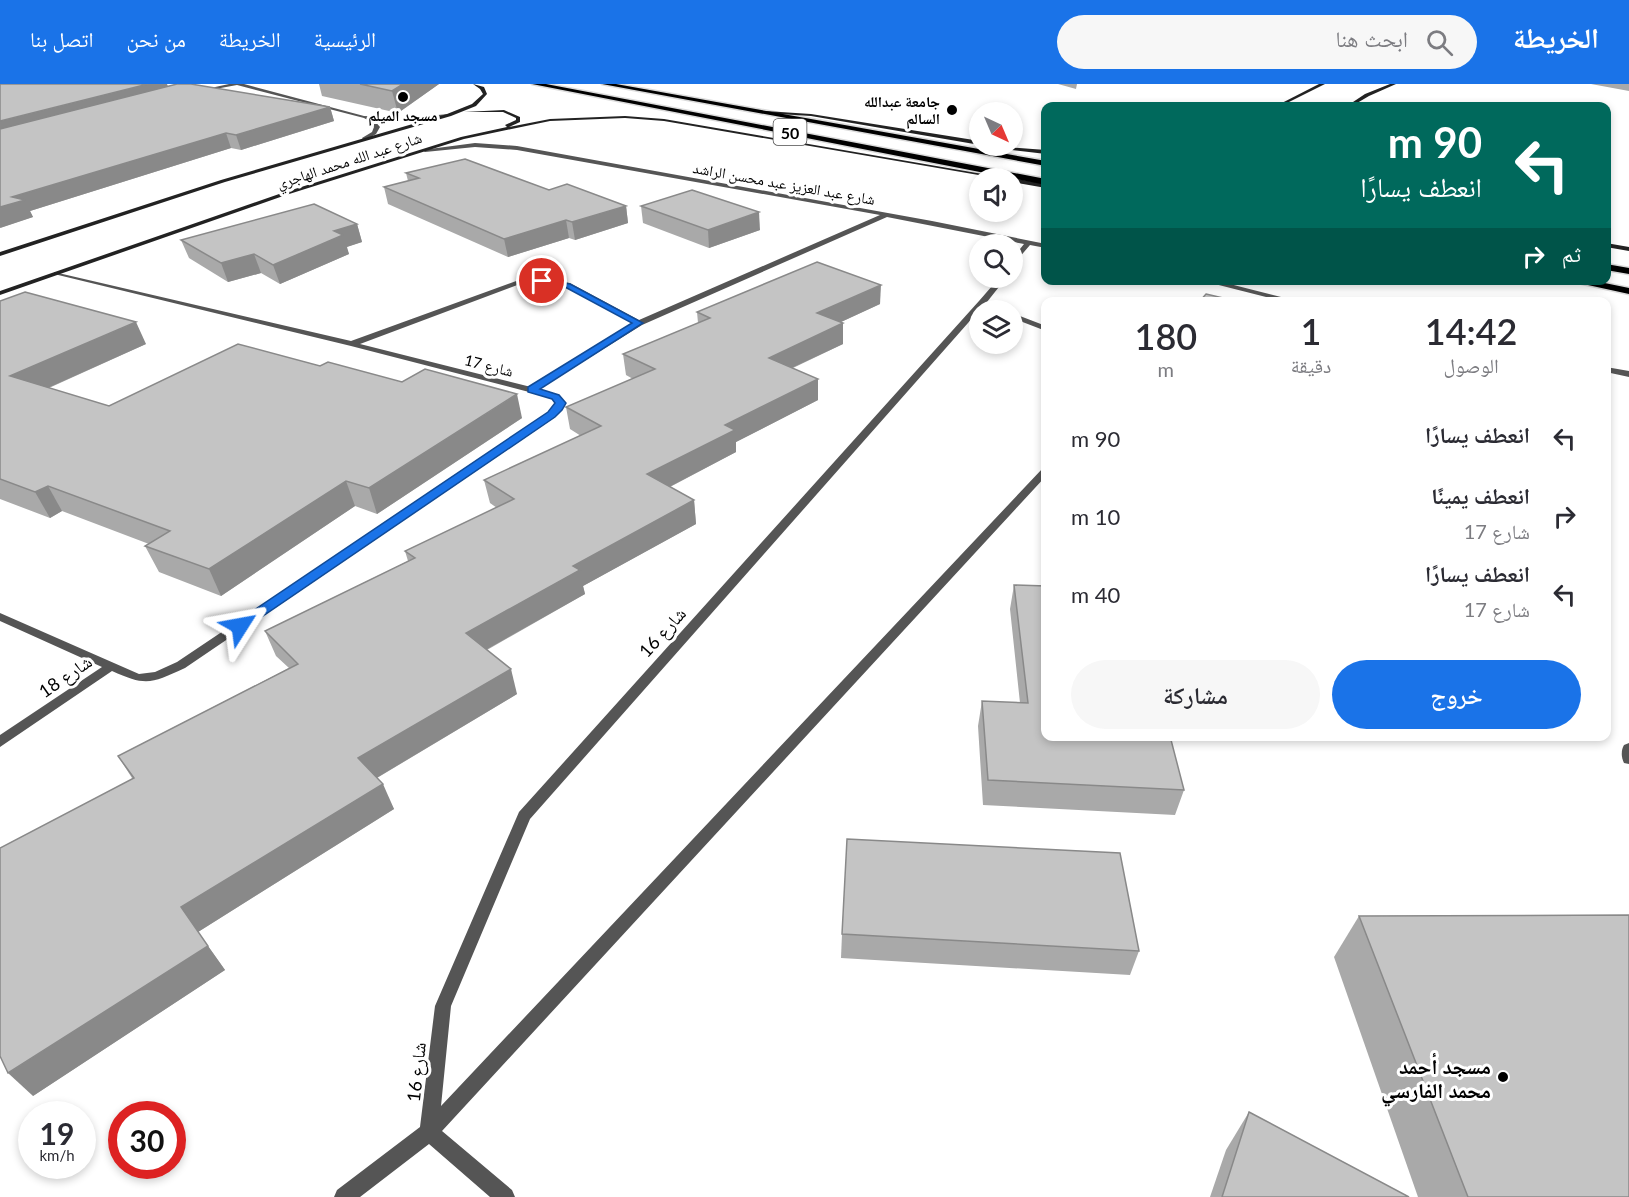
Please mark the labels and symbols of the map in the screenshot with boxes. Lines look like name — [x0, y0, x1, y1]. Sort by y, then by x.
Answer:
marker: مسجد الميلم — [396, 90, 410, 104]
place label: جامعة عبدالله السالم — [864, 92, 940, 129]
north arrow — [969, 102, 1023, 156]
marker: جامعة عبدالله السالم — [945, 103, 959, 117]
place label: مسجد الميلم — [368, 106, 438, 126]
road number: 50 — [774, 119, 806, 145]
street label: شارع عبد الله محمد الهاجري — [274, 128, 425, 196]
street label: شارع عبد العزيز عبد محسن الراشد — [691, 158, 877, 210]
pin — [516, 255, 567, 306]
street label: شارع 17 — [462, 350, 515, 382]
position arrow — [208, 594, 272, 658]
street label: شارع 16 — [634, 602, 691, 662]
street label: شارع 18 — [34, 650, 96, 703]
street label: شارع 16 — [402, 1041, 431, 1103]
place label: مسجد أحمد محمد الفارسي — [1381, 1052, 1491, 1107]
marker: مسجد أحمد محمد الفارسي — [1496, 1070, 1510, 1084]
speed limit sign: 30 — [108, 1101, 186, 1179]

